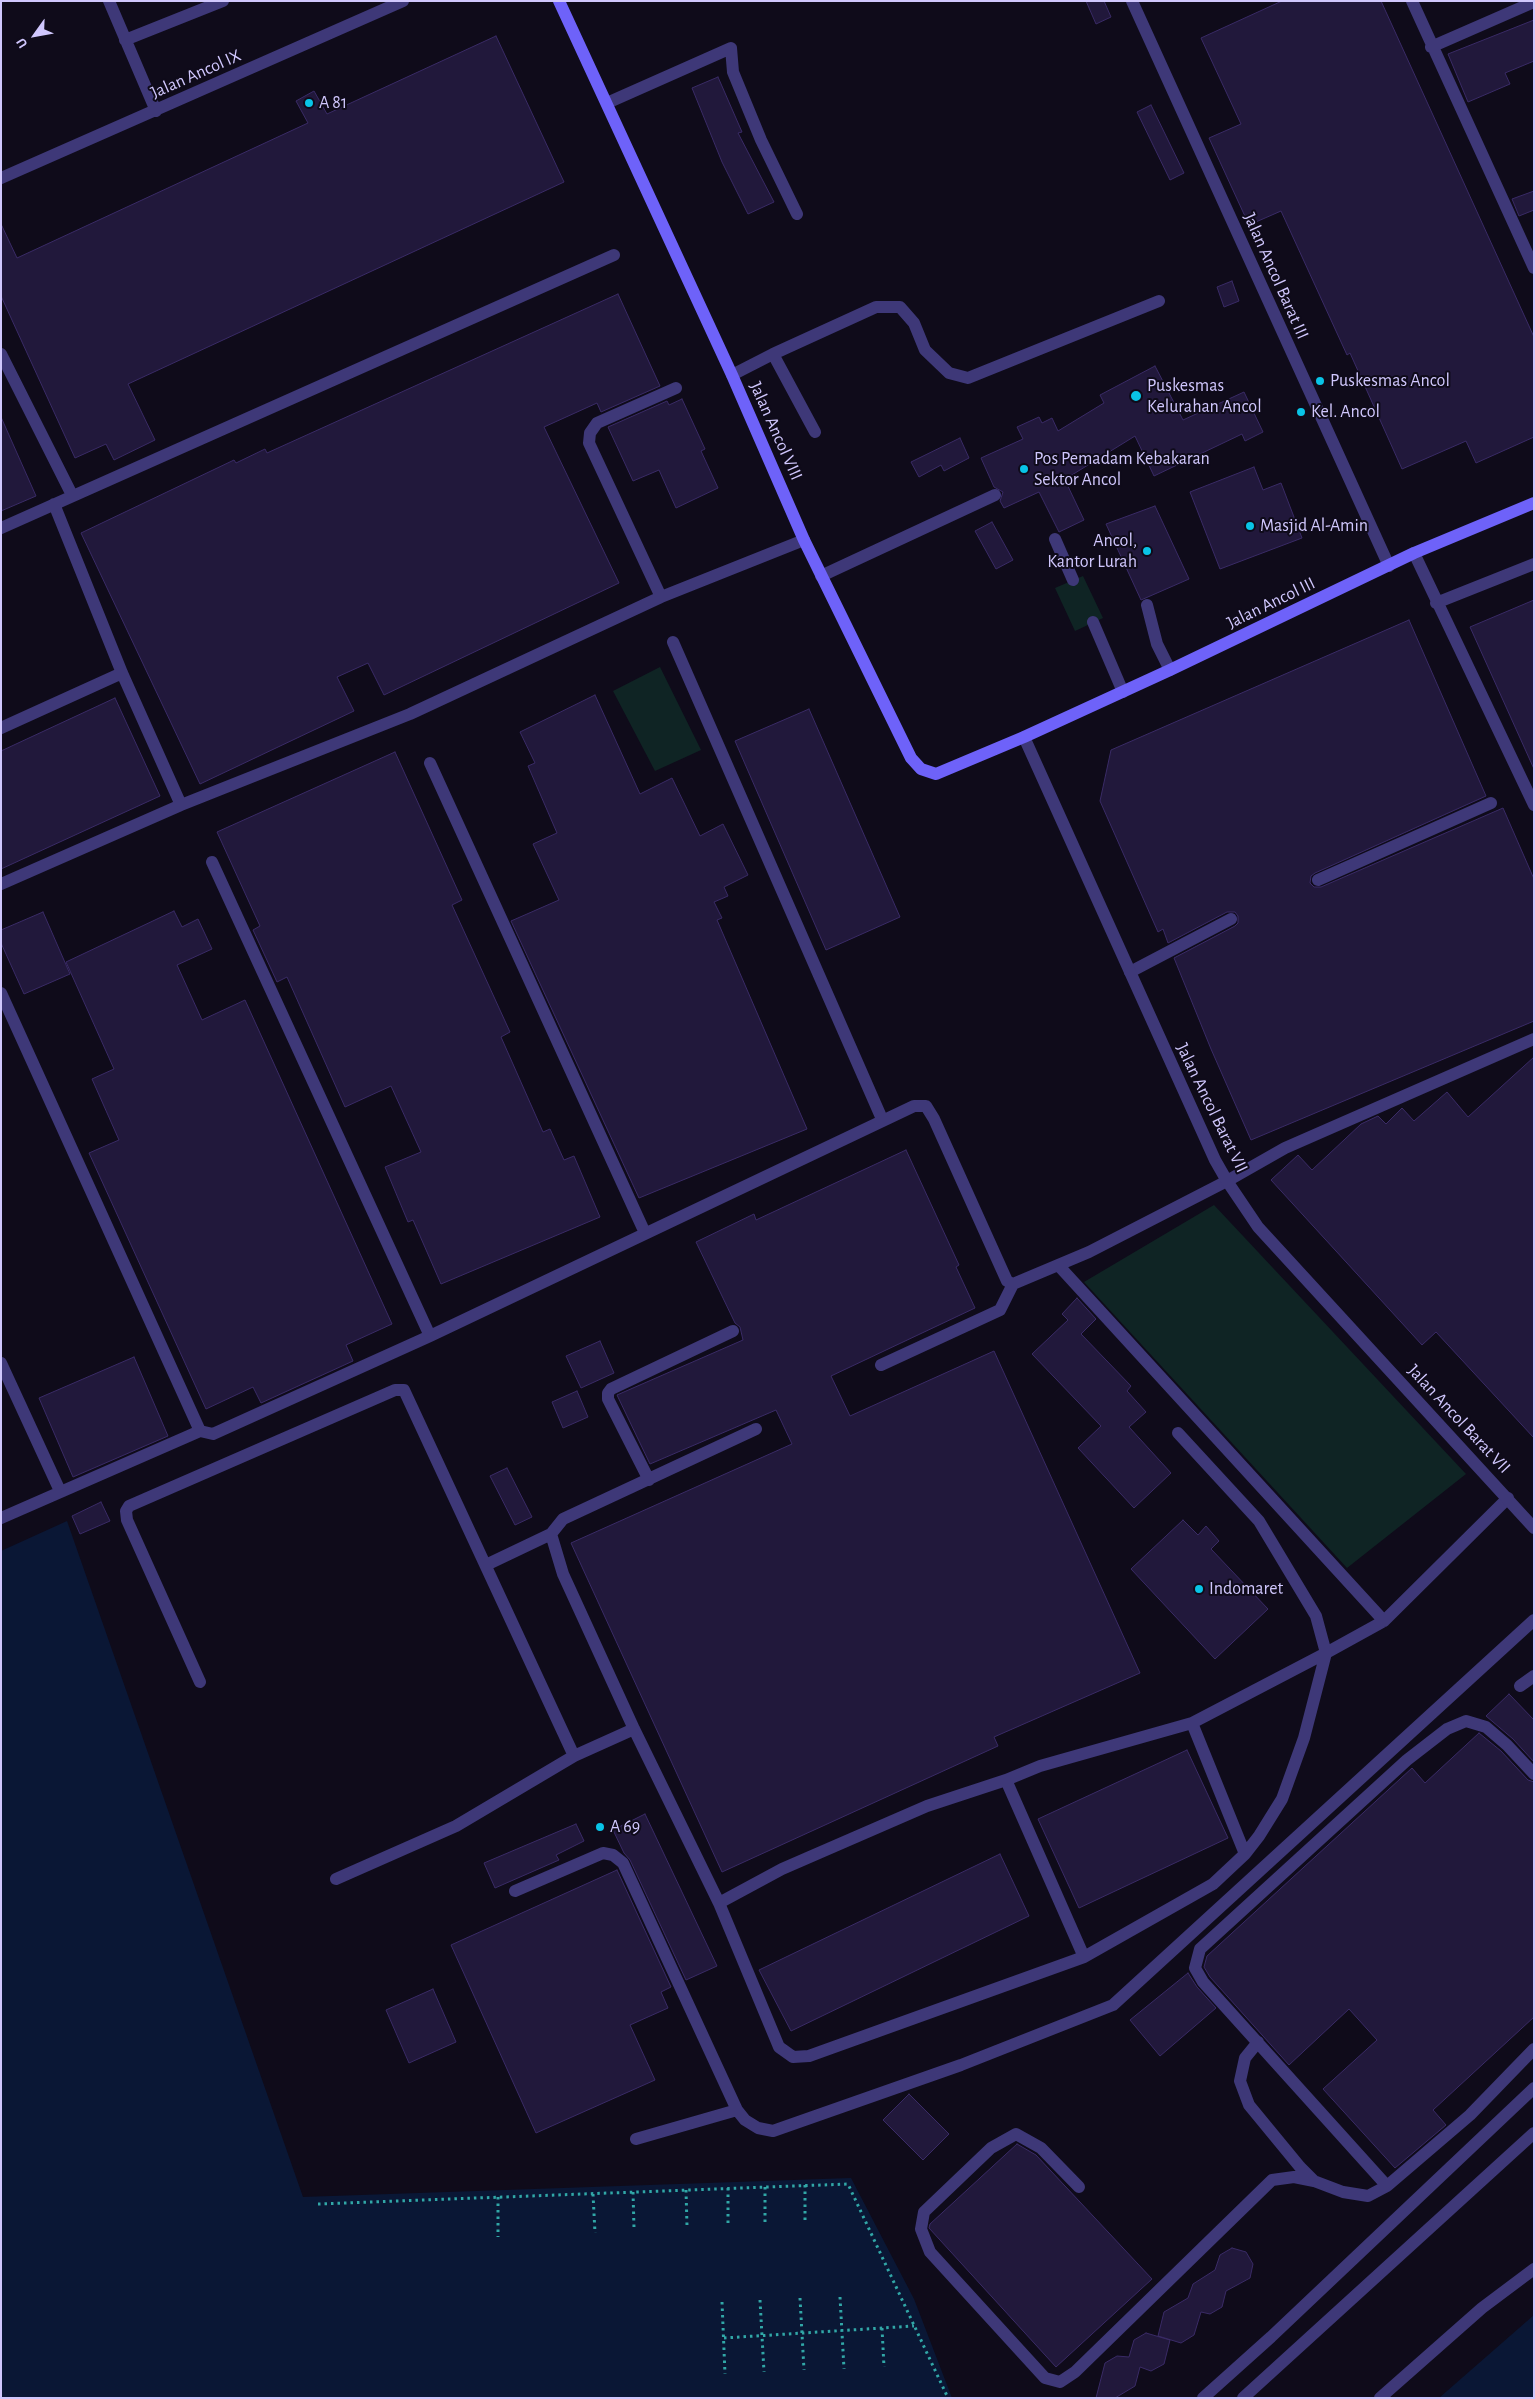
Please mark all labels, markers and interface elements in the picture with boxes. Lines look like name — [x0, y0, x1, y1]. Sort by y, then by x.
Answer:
north arrow — [10, 10, 60, 60]
text: U — [14, 35, 31, 50]
street label: Jalan Ancol IX — [147, 44, 245, 104]
place label: A 81 — [319, 92, 347, 114]
marker: A 81 — [303, 97, 315, 109]
street label: Jalan Ancol Barat III — [1238, 209, 1314, 343]
place label: Puskesmas Ancol — [1330, 370, 1450, 392]
place label: Puskesmas Kelurahan Ancol — [1147, 375, 1262, 418]
marker: Puskesmas Ancol — [1314, 375, 1326, 387]
street label: Jalan Ancol VIII — [745, 378, 807, 484]
marker: Puskesmas Kelurahan Ancol — [1129, 389, 1143, 403]
place label: Kel. Ancol — [1311, 401, 1380, 423]
marker: Kel. Ancol — [1295, 406, 1307, 418]
place label: Pos Pemadam Kebakaran Sektor Ancol — [1034, 448, 1210, 490]
marker: Pos Pemadam Kebakaran Sektor Ancol — [1018, 463, 1030, 475]
place label: Masjid Al-Amin — [1260, 515, 1368, 537]
marker: Masjid Al-Amin — [1244, 520, 1256, 532]
place label: Ancol, Kantor Lurah — [1047, 530, 1137, 572]
marker: Ancol, Kantor Lurah — [1141, 545, 1153, 557]
street label: Jalan Ancol III — [1223, 572, 1319, 634]
street label: Jalan Ancol Barat VII — [1171, 1040, 1253, 1176]
street label: Jalan Ancol Barat VII — [1403, 1360, 1515, 1478]
place label: Indomaret — [1209, 1578, 1283, 1600]
marker: Indomaret — [1193, 1583, 1205, 1595]
place label: A 69 — [610, 1816, 640, 1838]
marker: A 69 — [594, 1821, 606, 1833]

